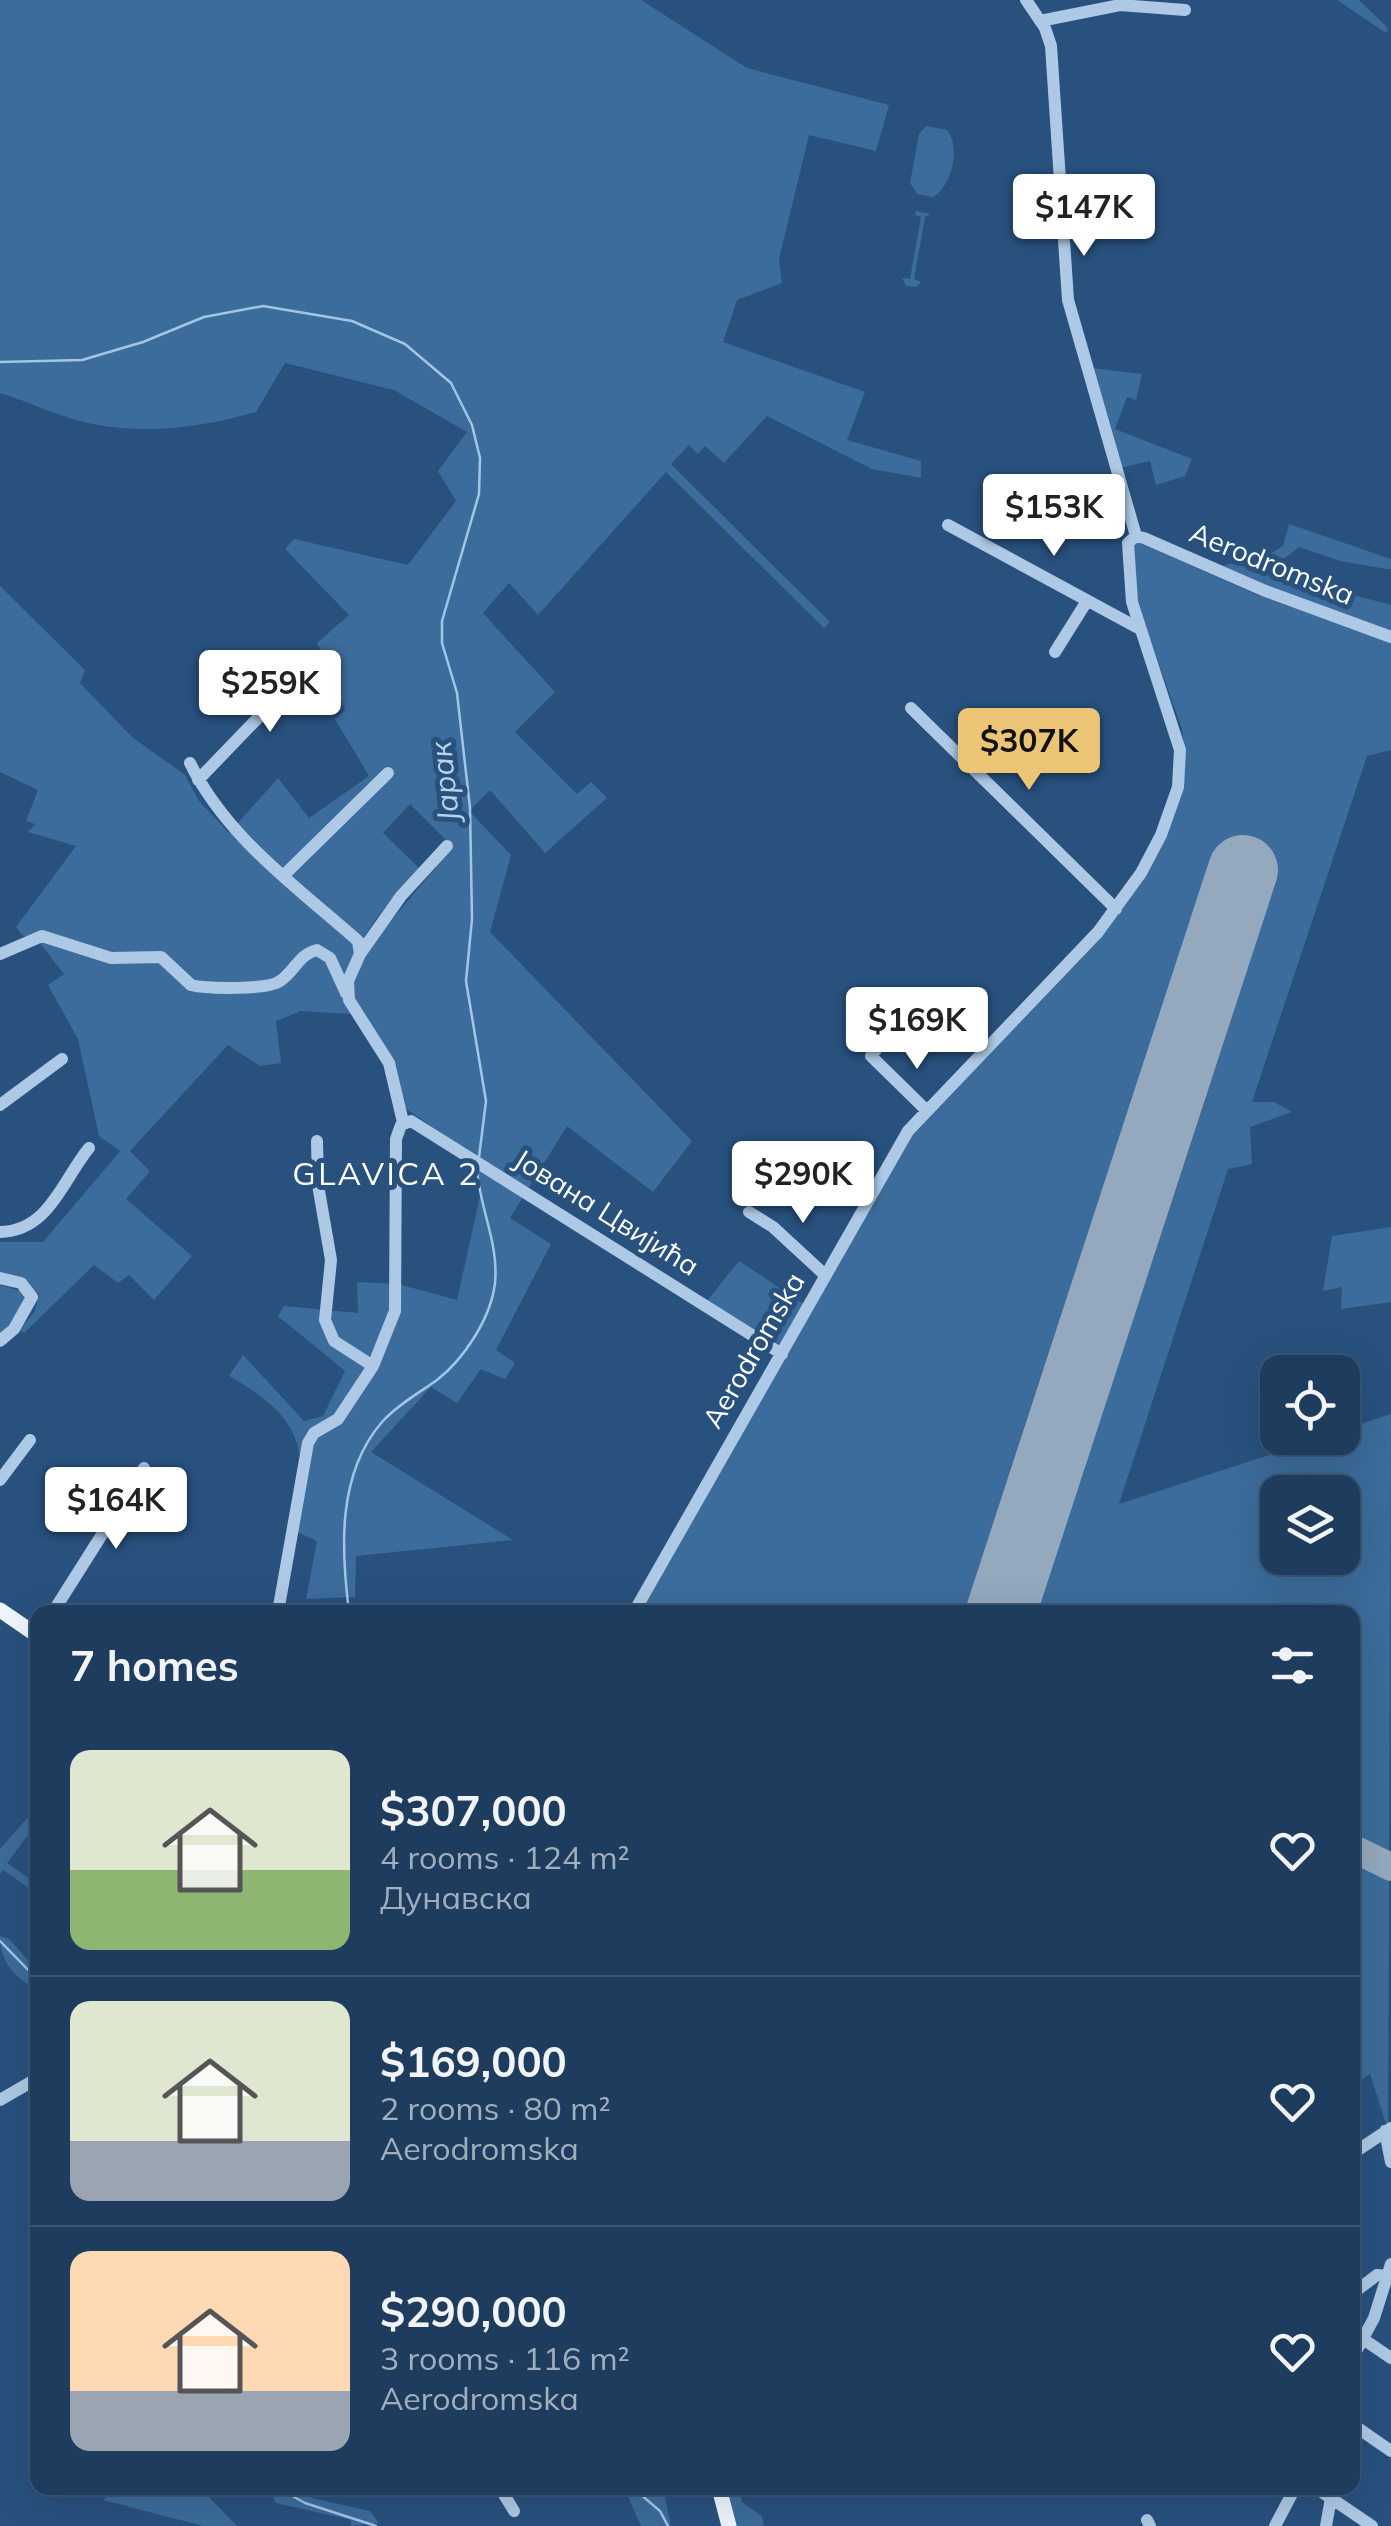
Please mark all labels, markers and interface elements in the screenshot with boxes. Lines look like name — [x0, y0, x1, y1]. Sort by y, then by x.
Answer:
pin: $147K — [1014, 174, 1154, 259]
text: $147K — [1035, 186, 1133, 226]
pin: $153K — [984, 474, 1124, 559]
text: $153K — [1005, 486, 1103, 526]
street label: Aerodromska — [1185, 514, 1359, 612]
pin: $259K — [200, 650, 340, 735]
text: $259K — [221, 662, 319, 702]
pin: $307K — [959, 708, 1099, 793]
text: $307K — [980, 720, 1078, 760]
water label: Јарак — [421, 739, 467, 827]
pin: $169K — [847, 987, 987, 1072]
text: $169K — [868, 999, 966, 1039]
street label: Јована Цвијића — [508, 1141, 706, 1283]
pin: $290K — [733, 1141, 873, 1226]
district label: GLAVICA 2 — [292, 1153, 480, 1193]
text: $290K — [754, 1153, 852, 1193]
street label: Aerodromska — [694, 1266, 812, 1434]
map controls — [1260, 1355, 1360, 1575]
button: locate — [1260, 1355, 1360, 1455]
pin: $164K — [46, 1467, 186, 1552]
button: layers — [1260, 1475, 1360, 1575]
text: $164K — [67, 1479, 165, 1519]
icon: filters — [1265, 1638, 1320, 1693]
text: 7 homes — [70, 1639, 239, 1692]
text: $307,000 — [380, 1784, 567, 1837]
icon: home — [150, 1790, 270, 1910]
icon: heart — [1265, 1823, 1320, 1878]
text: 4 rooms · 124 m² — [380, 1837, 630, 1877]
text: Дунавска — [380, 1877, 532, 1917]
text: $169,000 — [380, 2035, 567, 2088]
icon: home — [150, 2041, 270, 2161]
icon: heart — [1265, 2074, 1320, 2129]
text: 2 rooms · 80 m² — [380, 2088, 611, 2128]
text: Aerodromska — [380, 2128, 579, 2168]
text: $290,000 — [380, 2285, 567, 2338]
icon: home — [150, 2291, 270, 2411]
icon: heart — [1265, 2324, 1320, 2379]
text: 3 rooms · 116 m² — [380, 2338, 630, 2378]
text: Aerodromska — [380, 2378, 579, 2418]

